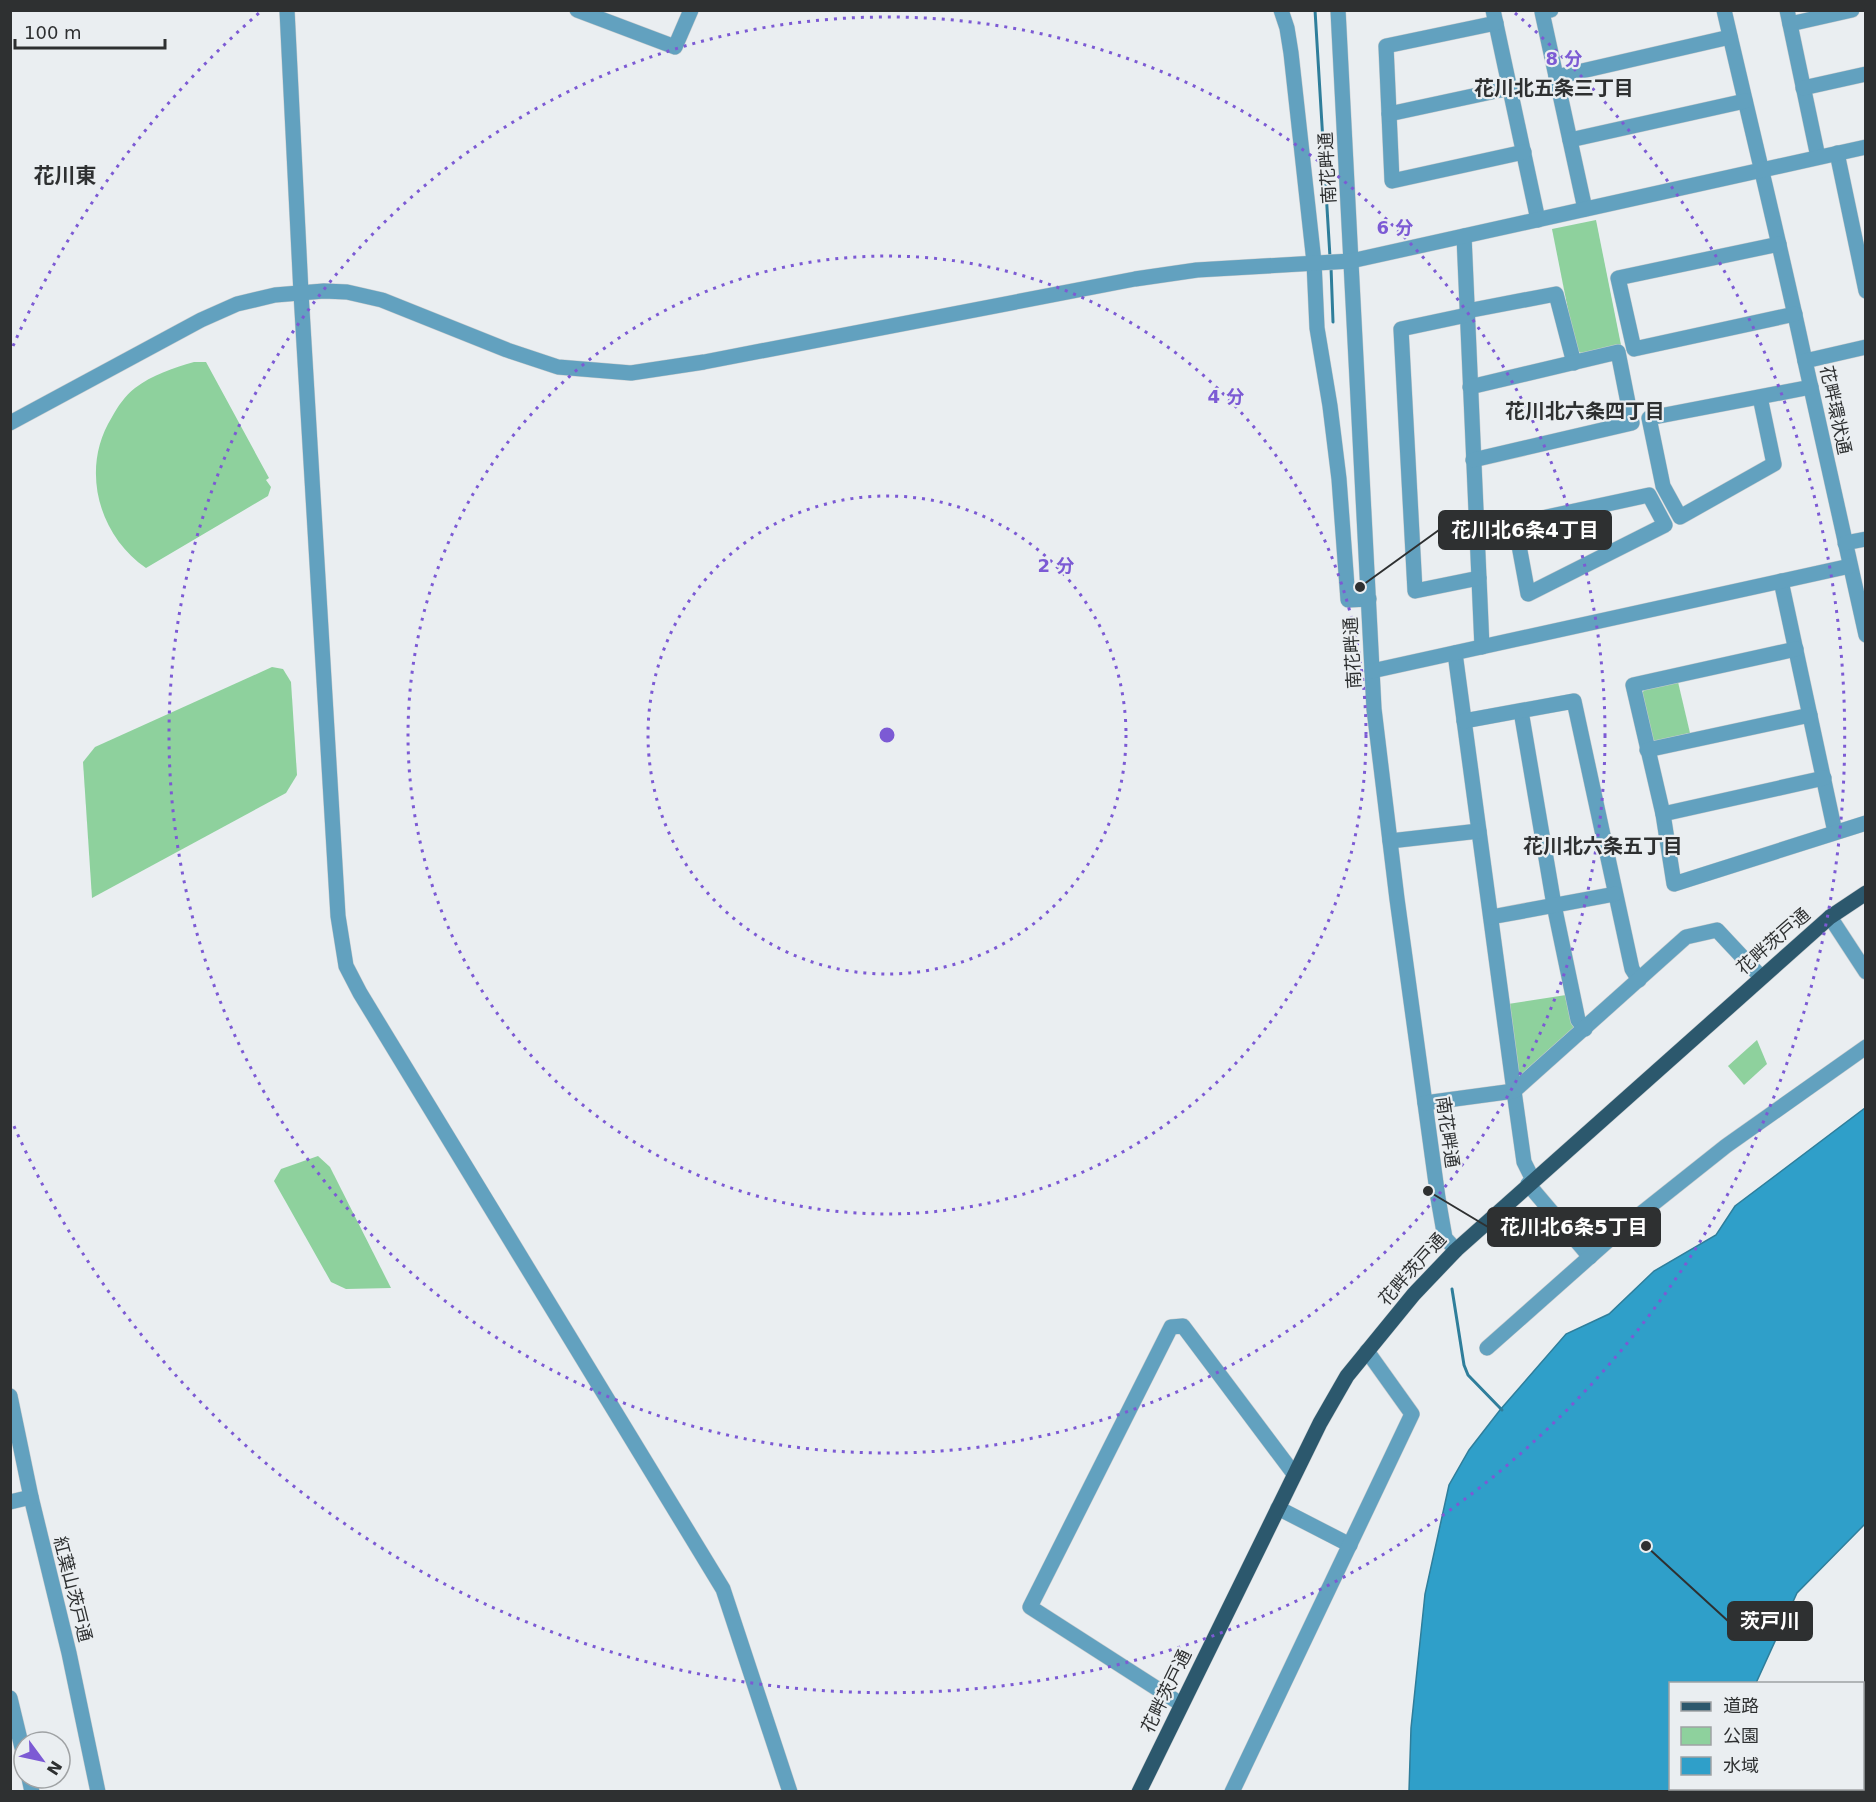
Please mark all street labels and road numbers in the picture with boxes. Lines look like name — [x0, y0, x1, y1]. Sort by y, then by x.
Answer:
street label: 南花畔通 — [1315, 131, 1339, 205]
street label: 花畔環状通 — [1816, 364, 1856, 456]
street label: 南花畔通 — [1340, 616, 1364, 690]
street label: 花畔茨戸通 — [1732, 904, 1814, 978]
street label: 南花畔通 — [1433, 1095, 1463, 1169]
street label: 花畔茨戸通 — [1374, 1229, 1450, 1309]
street label: 紅葉山茨戸通 — [50, 1534, 96, 1644]
street label: 花畔茨戸通 — [1137, 1646, 1195, 1736]

